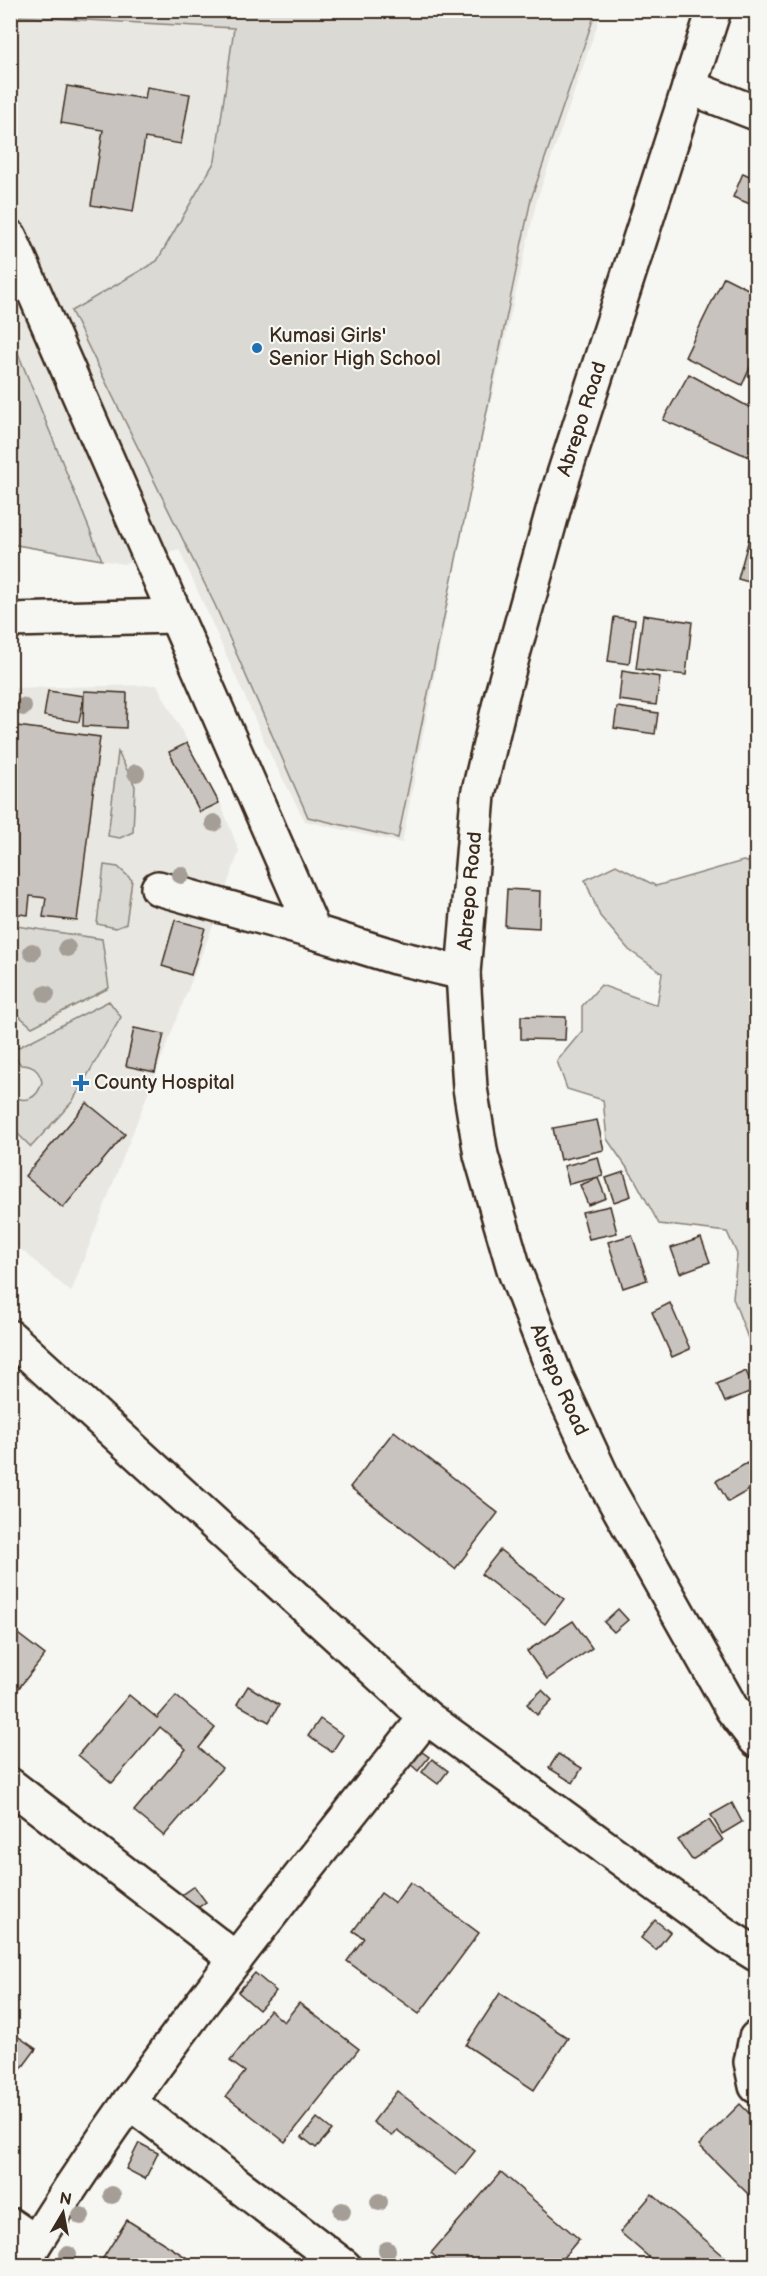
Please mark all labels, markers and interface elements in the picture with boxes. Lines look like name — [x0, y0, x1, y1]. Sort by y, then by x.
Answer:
place label: Kumasi Girls' Senior High School — [269, 324, 441, 371]
marker: Kumasi Girls' Senior High School — [250, 341, 264, 355]
street label: Abrepo Road — [552, 359, 612, 479]
street label: Abrepo Road — [453, 831, 487, 951]
place label: County Hospital — [94, 1071, 235, 1095]
marker: County Hospital — [72, 1074, 90, 1092]
street label: Abrepo Road — [525, 1321, 593, 1439]
north arrow — [33, 2183, 93, 2243]
text: N — [58, 2189, 73, 2210]

